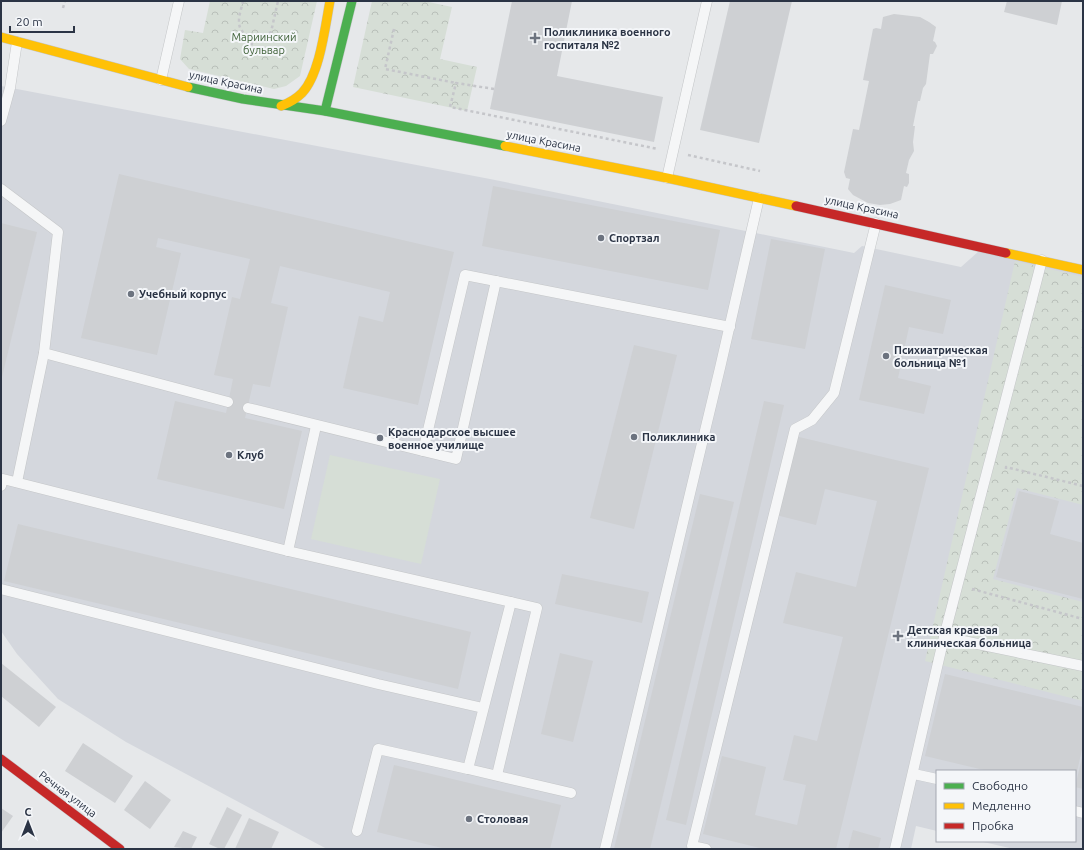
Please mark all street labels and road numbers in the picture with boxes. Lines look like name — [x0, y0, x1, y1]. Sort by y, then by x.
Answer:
street label: улица Красина — [188, 68, 264, 96]
street label: улица Красина — [506, 128, 582, 154]
street label: улица Красина — [824, 193, 900, 221]
street label: Речная улица — [37, 768, 99, 820]

